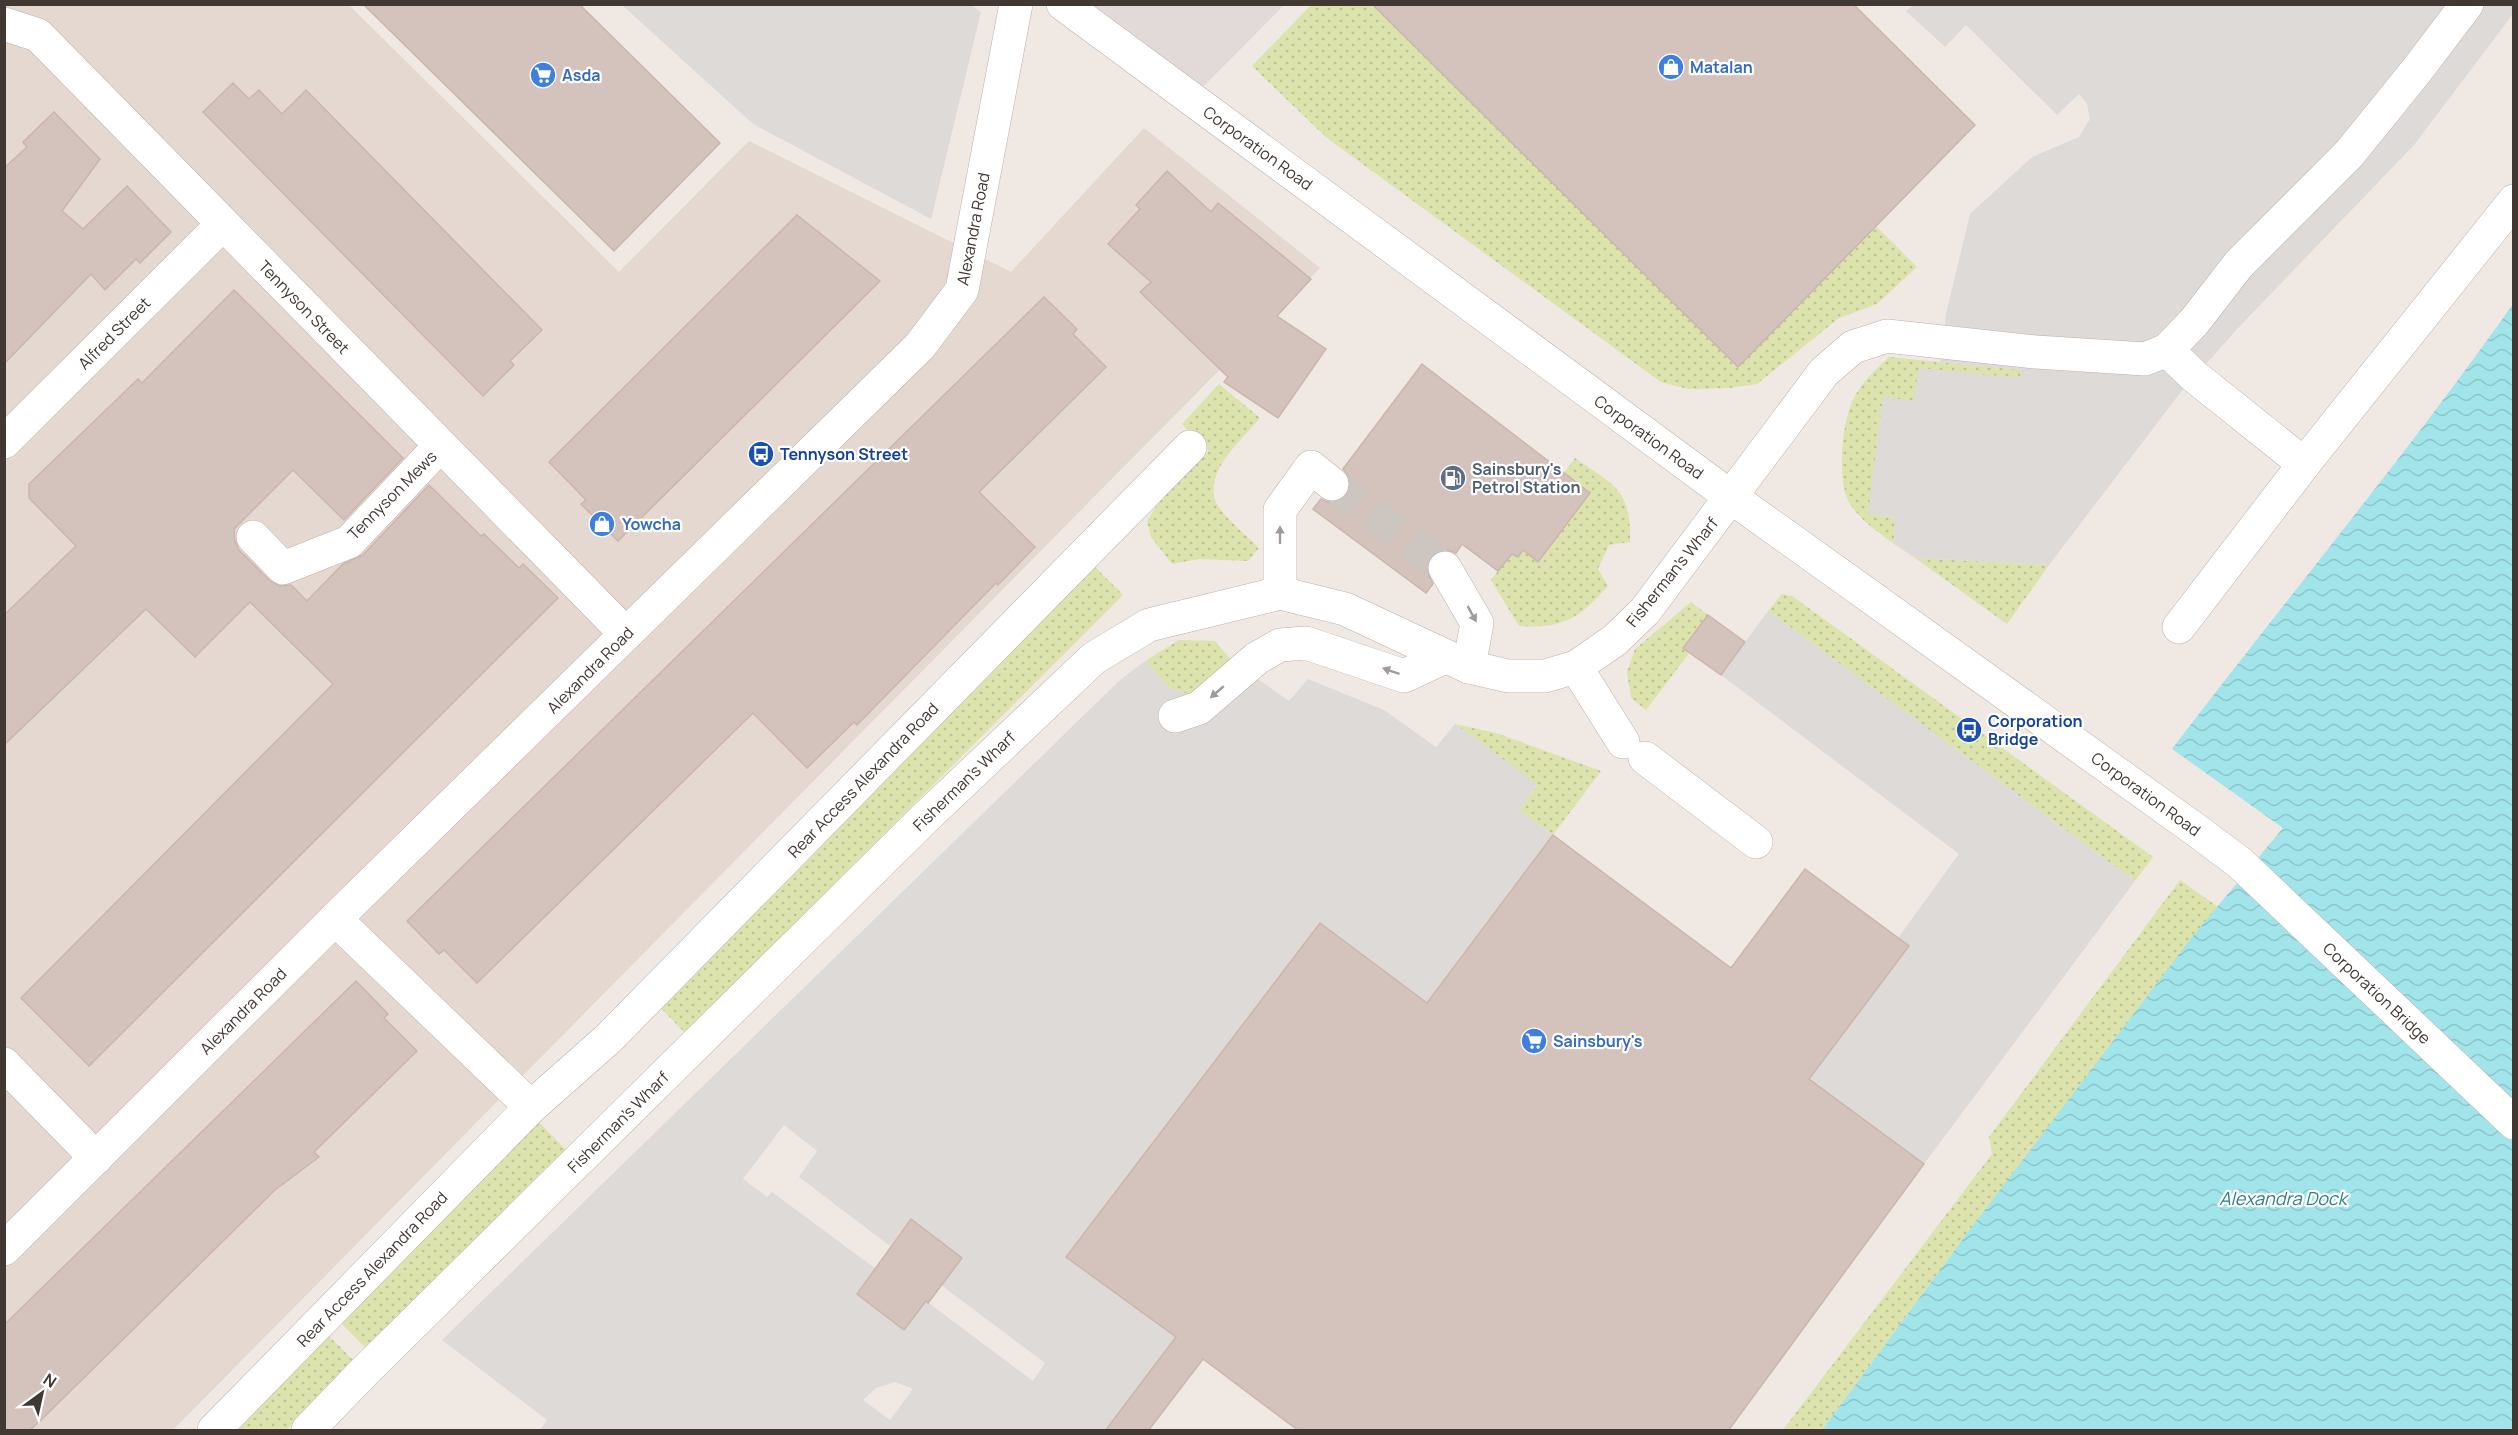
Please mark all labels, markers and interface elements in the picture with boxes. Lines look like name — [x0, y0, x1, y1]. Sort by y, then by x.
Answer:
shop icon: Matalan — [1656, 52, 1686, 82]
place label: Matalan — [1690, 56, 1753, 78]
supermarket icon: Asda — [528, 60, 558, 90]
place label: Asda — [562, 64, 600, 86]
street label: Corporation Road — [1199, 101, 1317, 195]
street label: Alexandra Road — [951, 171, 995, 287]
street label: Tennyson Street — [254, 255, 354, 359]
street label: Alfred Street — [73, 292, 155, 374]
street label: Corporation Road — [1590, 390, 1708, 484]
bus stop icon: Tennyson Street — [746, 439, 776, 469]
place label: Tennyson Street — [780, 443, 908, 465]
street label: Tennyson Mews — [343, 446, 441, 544]
place label: Sainsbury's Petrol Station — [1472, 458, 1580, 498]
fuel station icon: Sainsbury's Petrol Station — [1438, 463, 1468, 493]
shop icon: Yowcha — [587, 509, 617, 539]
street label: Fisherman's Wharf — [1621, 512, 1723, 631]
place label: Yowcha — [622, 513, 681, 535]
one-way arrow — [1275, 525, 1285, 544]
one-way arrow — [1467, 606, 1477, 623]
street label: Alexandra Road — [542, 622, 638, 718]
one-way arrow — [1382, 666, 1400, 676]
one-way arrow — [1210, 685, 1225, 698]
street label: Rear Access Alexandra Road — [783, 697, 943, 863]
place label: Corporation Bridge — [1988, 710, 2083, 750]
bus stop icon: Corporation Bridge — [1954, 715, 1984, 745]
street label: Fisherman's Wharf — [908, 726, 1020, 836]
street label: Corporation Road — [2087, 747, 2205, 841]
street label: Corporation Bridge — [2318, 937, 2436, 1049]
street label: Alexandra Road — [195, 963, 291, 1059]
supermarket icon: Sainsbury's — [1519, 1026, 1549, 1056]
place label: Sainsbury's — [1553, 1030, 1643, 1052]
street label: Fisherman's Wharf — [563, 1066, 674, 1177]
street label: Rear Access Alexandra Road — [292, 1186, 452, 1352]
water label: Alexandra Dock — [2219, 1186, 2350, 1210]
north arrow — [12, 1363, 72, 1423]
text: N — [39, 1368, 61, 1393]

